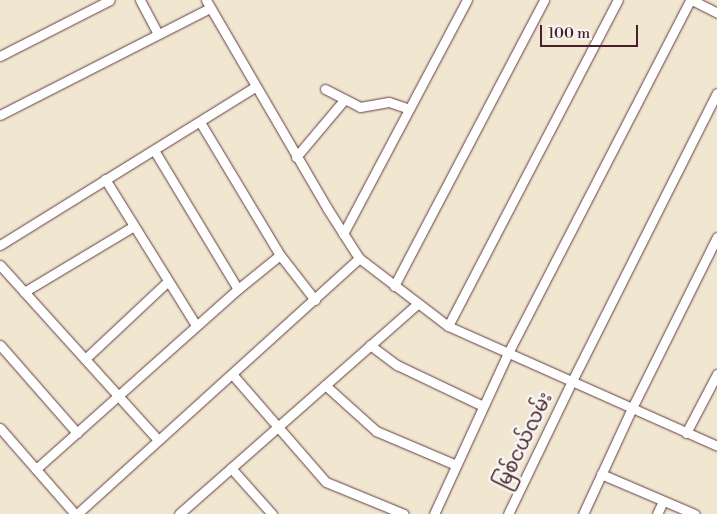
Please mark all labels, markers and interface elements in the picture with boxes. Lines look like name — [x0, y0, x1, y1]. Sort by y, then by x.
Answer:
scale bar — [542, 15, 640, 47]
text: 100 m — [548, 24, 590, 43]
street label: မြစ်ငယ်လမ်း — [492, 389, 558, 493]

